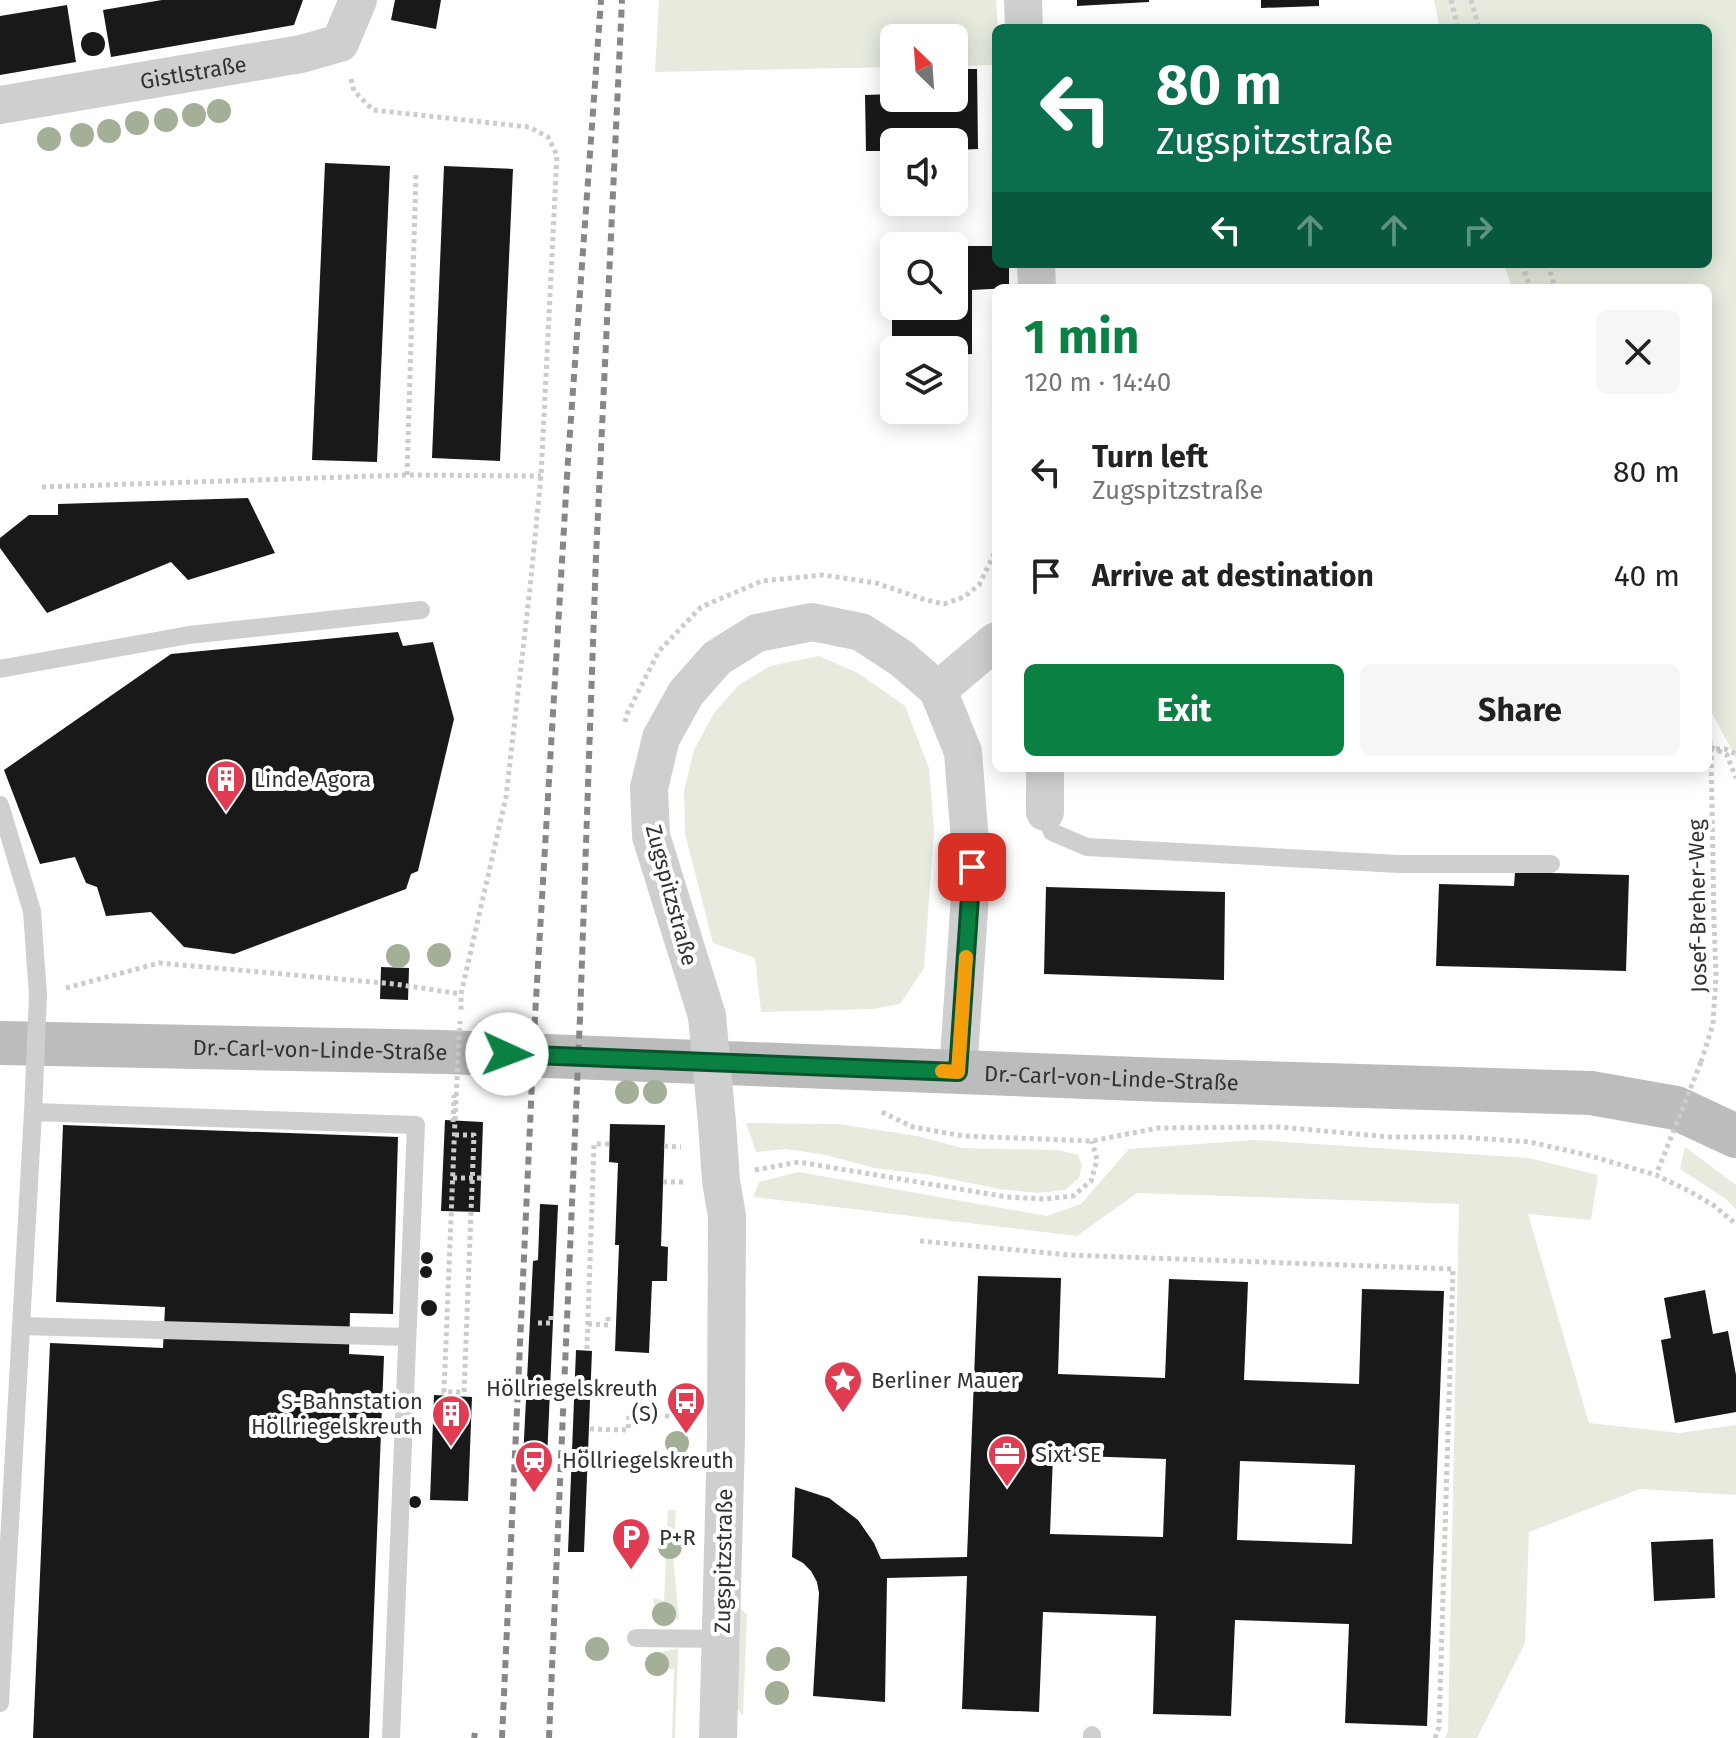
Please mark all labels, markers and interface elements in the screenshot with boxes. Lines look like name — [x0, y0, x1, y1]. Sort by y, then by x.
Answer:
north arrow — [880, 24, 968, 112]
map controls — [880, 24, 968, 424]
street label: Gistlstraße — [138, 50, 249, 95]
text: 80 m — [1156, 52, 1282, 119]
icon: left — [1024, 56, 1128, 160]
text: Zugspitzstraße — [1156, 120, 1393, 164]
button: sound — [880, 128, 968, 216]
icon: left — [1204, 208, 1248, 252]
icon: ahead — [1288, 208, 1332, 252]
icon: ahead — [1372, 208, 1416, 252]
icon: right — [1456, 208, 1500, 252]
button: search — [880, 232, 968, 320]
text: 1 min — [1024, 308, 1139, 366]
button: close — [1596, 310, 1680, 394]
button: layers — [880, 336, 968, 424]
text: 120 m · 14:40 — [1024, 367, 1171, 398]
text: Turn left — [1092, 439, 1208, 475]
icon: left — [1024, 450, 1068, 494]
text: 80 m — [1613, 454, 1680, 490]
text: Zugspitzstraße — [1092, 475, 1263, 506]
icon: arrive — [1024, 554, 1068, 598]
text: Arrive at destination — [1092, 558, 1374, 594]
text: 40 m — [1614, 558, 1680, 594]
button: Exit — [1024, 664, 1344, 756]
button: Share — [1360, 664, 1680, 756]
building icon: Linde Agora — [205, 758, 247, 813]
place label: Linde Agora — [254, 766, 371, 793]
street label: Josef-Breher-Weg — [1682, 818, 1713, 993]
street label: Zugspitzstraße — [640, 822, 703, 969]
pin — [938, 833, 1006, 901]
icon: arrive — [950, 845, 994, 889]
position arrow — [465, 1012, 549, 1096]
street label: Dr.-Carl-von-Linde-Straße — [192, 1034, 448, 1066]
street label: Dr.-Carl-von-Linde-Straße — [984, 1060, 1239, 1096]
place icon: Berliner Mauer — [822, 1359, 864, 1414]
place label: Berliner Mauer — [871, 1367, 1020, 1394]
place label: Höllriegelskreuth (S) — [486, 1375, 658, 1427]
bus stop icon: Höllriegelskreuth (S) — [665, 1380, 707, 1435]
place label: S-Bahnstation Höllriegelskreuth — [251, 1388, 423, 1440]
building icon: S-Bahnstation Höllriegelskreuth — [430, 1393, 472, 1448]
office icon: Sixt SE — [986, 1433, 1028, 1488]
station icon: Höllriegelskreuth — [513, 1439, 555, 1494]
place label: Sixt SE — [1035, 1441, 1101, 1468]
place label: Höllriegelskreuth — [562, 1447, 734, 1474]
street label: Zugspitzstraße — [709, 1488, 738, 1634]
parking icon: P+R — [610, 1516, 652, 1571]
place label: P+R — [659, 1524, 696, 1551]

